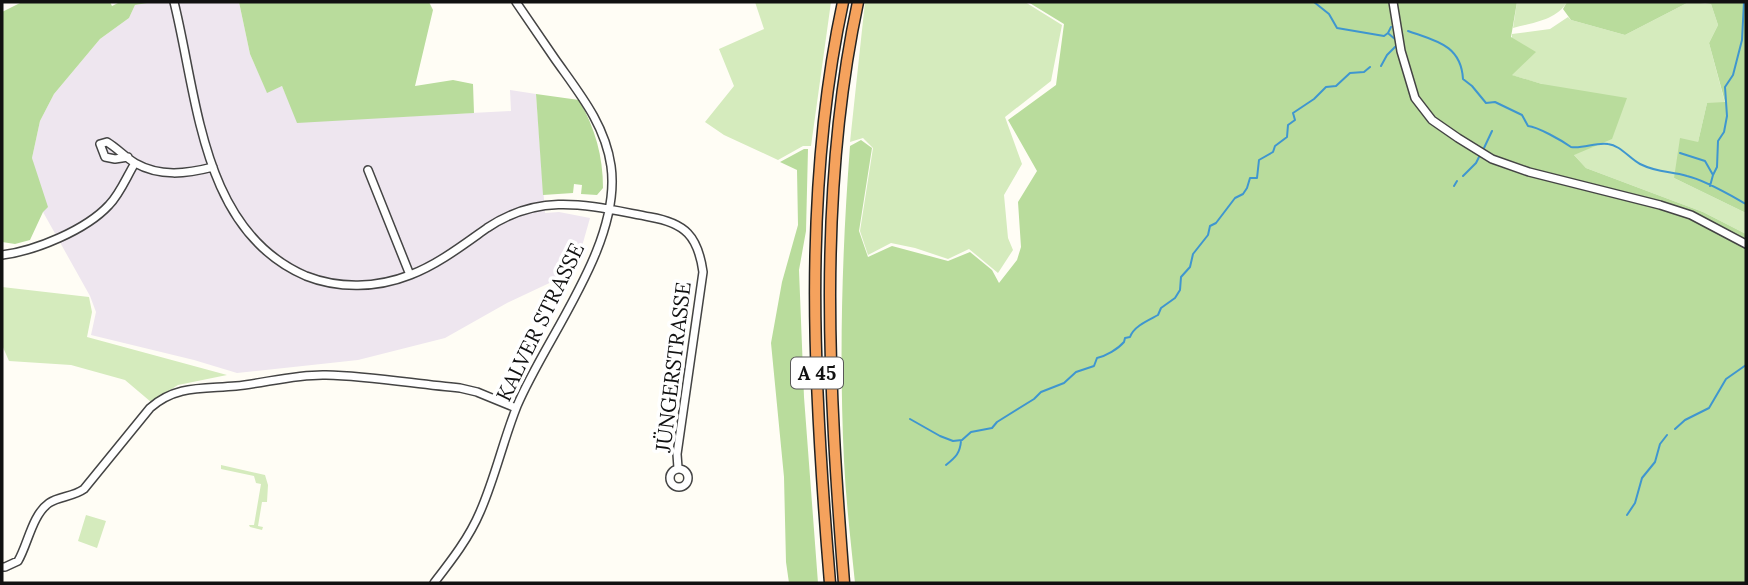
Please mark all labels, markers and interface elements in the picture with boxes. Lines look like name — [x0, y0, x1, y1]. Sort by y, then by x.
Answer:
street label: KALVER STRASSE — [490, 238, 590, 406]
street label: JÜNGERSTRASSE — [649, 280, 697, 455]
road number: A 45 — [791, 358, 843, 388]

